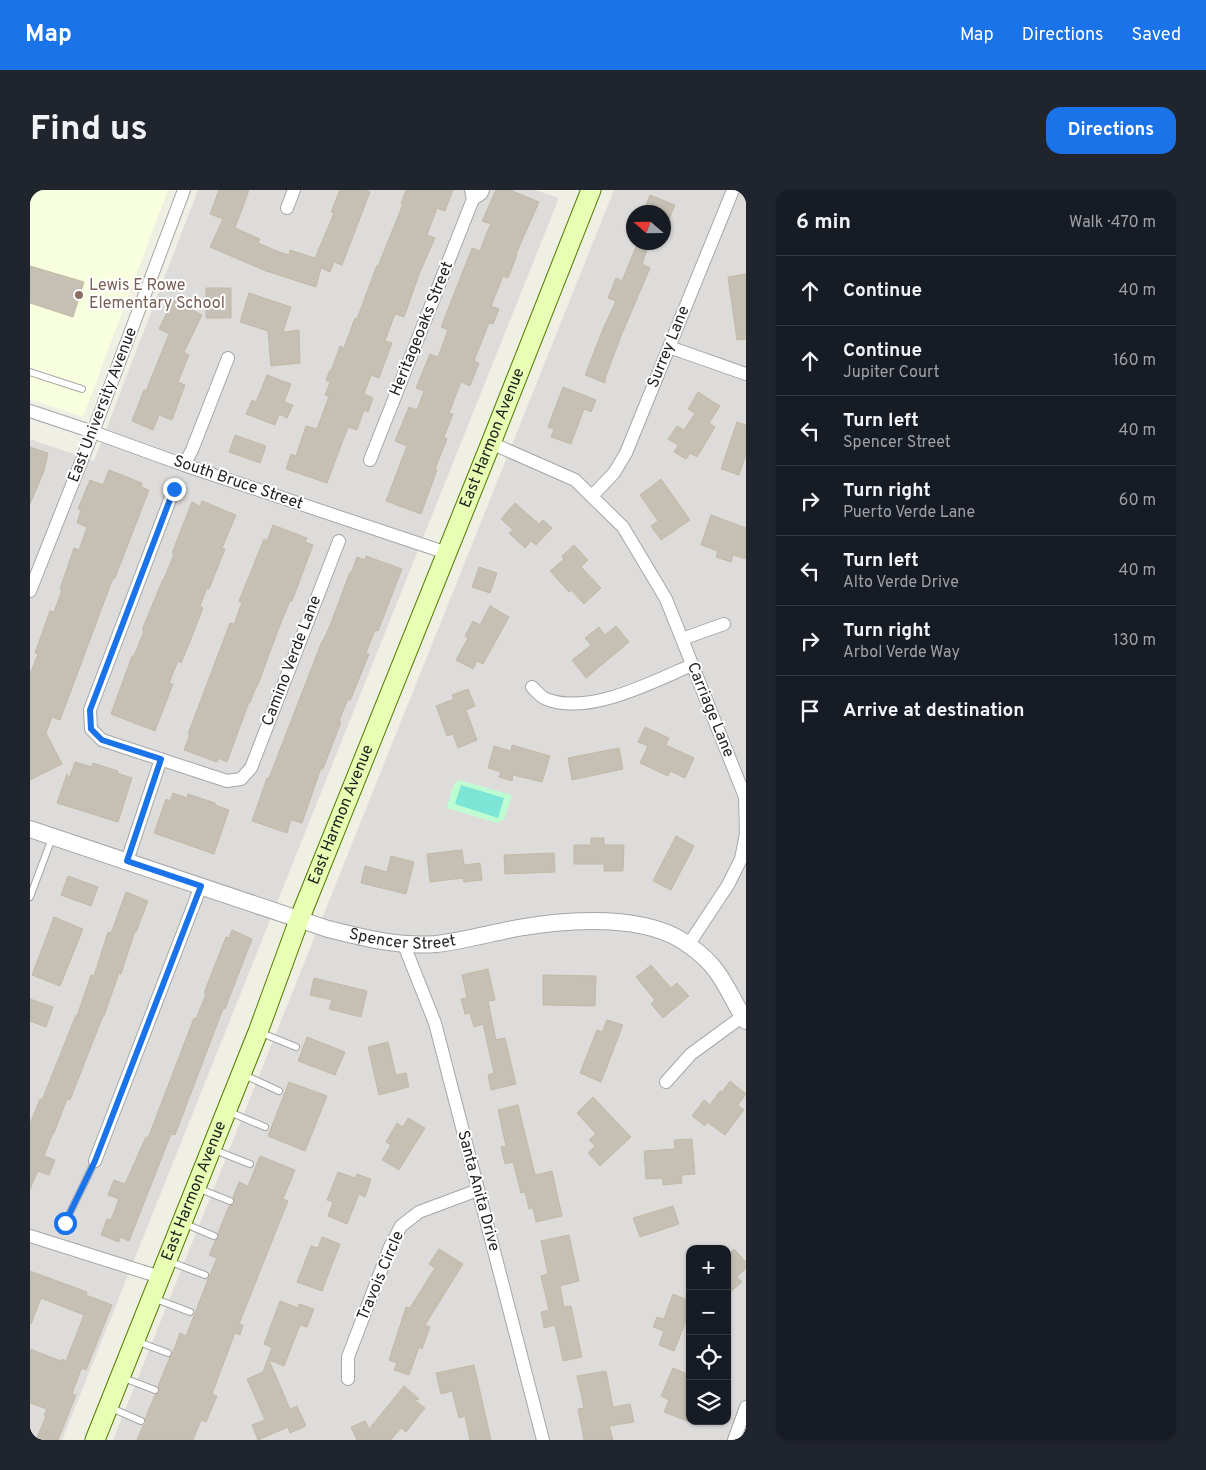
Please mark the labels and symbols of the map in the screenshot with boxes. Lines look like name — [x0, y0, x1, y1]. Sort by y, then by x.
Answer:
north arrow — [626, 205, 671, 250]
street label: Heritageoaks Street — [386, 259, 458, 399]
place label: Lewis E Rowe Elementary School — [89, 276, 225, 314]
marker: Lewis E Rowe Elementary School — [73, 289, 85, 301]
street label: Surrey Lane — [644, 303, 694, 391]
street label: East University Avenue — [64, 325, 142, 485]
street label: East Harmon Avenue — [456, 365, 530, 511]
street label: South Bruce Street — [171, 451, 305, 515]
route end — [163, 478, 186, 501]
street label: Camino Verde Lane — [258, 593, 326, 729]
street label: Carriage Lane — [682, 660, 738, 760]
street label: East Harmon Avenue — [304, 742, 378, 888]
street label: Spencer Street — [347, 924, 458, 955]
street label: East Harmon Avenue — [158, 1118, 231, 1264]
street label: Santa Anita Drive — [452, 1128, 504, 1254]
route start — [54, 1212, 77, 1235]
street label: Travois Circle — [353, 1228, 409, 1324]

